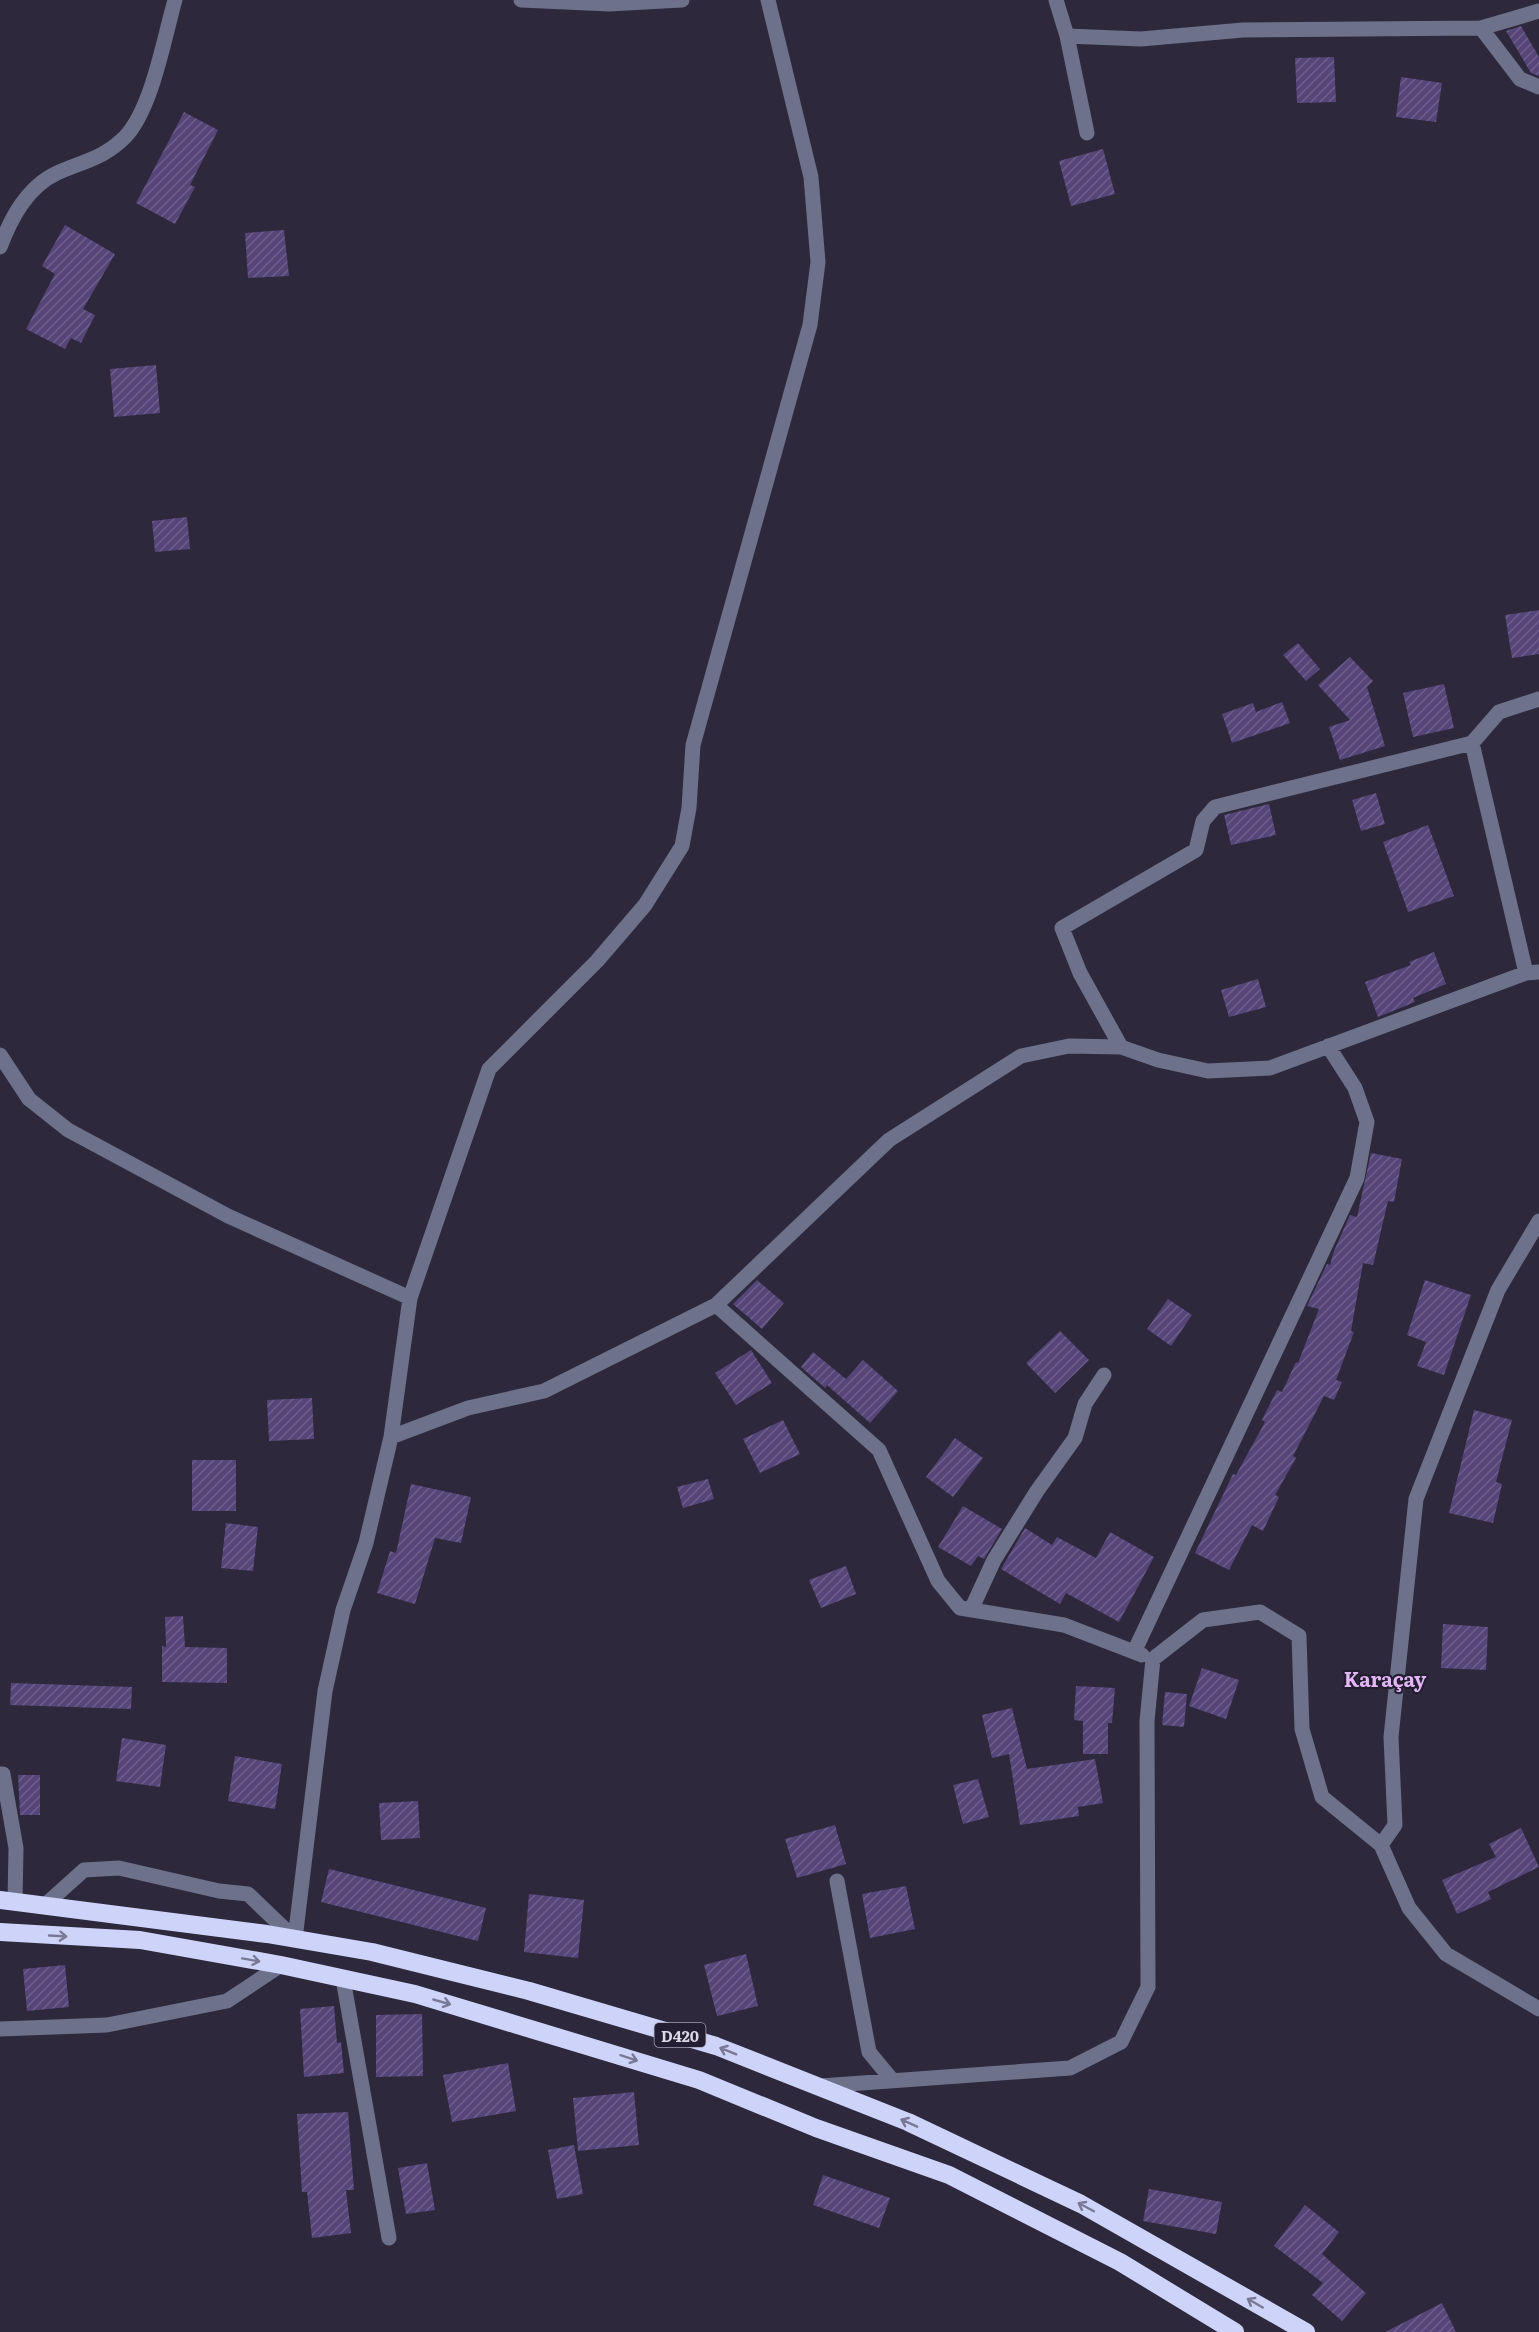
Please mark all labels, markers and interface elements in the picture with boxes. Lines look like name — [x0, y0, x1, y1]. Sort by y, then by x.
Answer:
district label: Karaçay — [1344, 1663, 1427, 1693]
one-way arrow — [48, 1931, 68, 1942]
one-way arrow — [241, 1955, 261, 1966]
one-way arrow — [432, 1997, 451, 2008]
road number: D420 — [654, 2023, 706, 2047]
one-way arrow — [720, 2045, 738, 2056]
one-way arrow — [619, 2053, 638, 2064]
one-way arrow — [901, 2117, 919, 2129]
one-way arrow — [1077, 2201, 1095, 2212]
one-way arrow — [1247, 2296, 1264, 2308]

